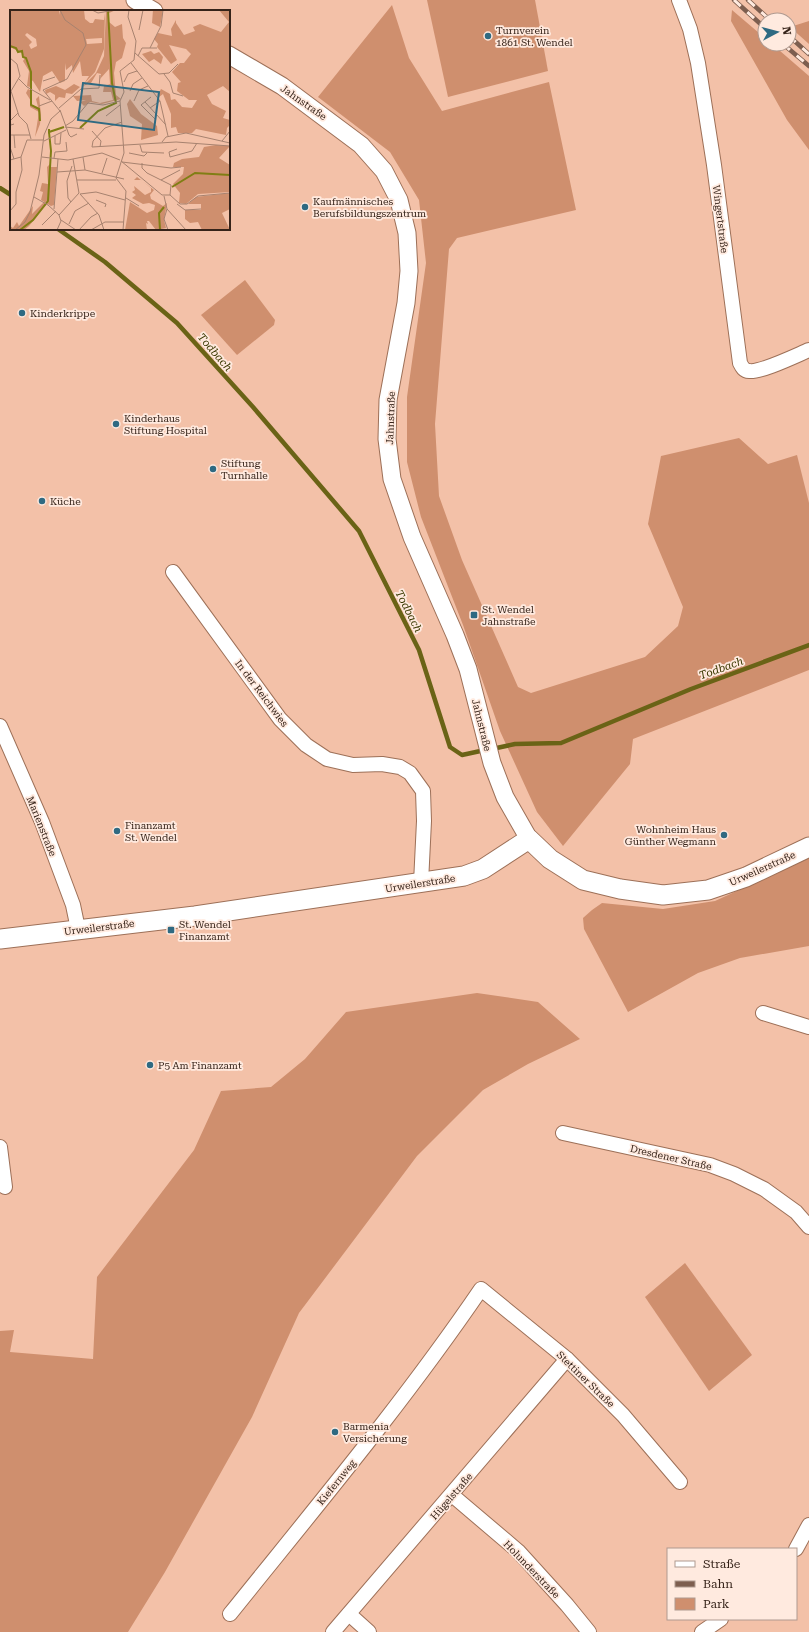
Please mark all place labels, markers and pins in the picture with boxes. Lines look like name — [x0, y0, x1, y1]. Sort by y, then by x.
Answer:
place label: Turnverein 1861 St. Wendel — [496, 25, 573, 48]
marker: Turnverein 1861 St. Wendel — [483, 31, 493, 41]
place label: Kaufmännisches Berufsbildungszentrum — [313, 196, 426, 219]
marker: Kaufmännisches Berufsbildungszentrum — [300, 202, 310, 212]
marker: Kinderkrippe — [17, 308, 27, 318]
place label: Kinderkrippe — [30, 308, 96, 319]
place label: Kinderhaus Stiftung Hospital — [124, 413, 207, 436]
marker: Kinderhaus Stiftung Hospital — [111, 419, 121, 429]
place label: Stiftung Turnhalle — [221, 458, 268, 481]
marker: Stiftung Turnhalle — [208, 464, 218, 474]
marker: Küche — [37, 496, 47, 506]
place label: Küche — [50, 496, 81, 507]
place label: St. Wendel Jahnstraße — [482, 604, 536, 627]
marker: St. Wendel Jahnstraße — [469, 610, 479, 620]
place label: Finanzamt St. Wendel — [125, 820, 177, 843]
place label: Wohnheim Haus Günther Wegmann — [625, 824, 717, 847]
marker: Finanzamt St. Wendel — [112, 826, 122, 836]
marker: Wohnheim Haus Günther Wegmann — [719, 830, 729, 840]
place label: St. Wendel Finanzamt — [179, 919, 231, 942]
marker: St. Wendel Finanzamt — [166, 925, 176, 935]
marker: P5 Am Finanzamt — [145, 1060, 155, 1070]
place label: P5 Am Finanzamt — [158, 1060, 242, 1071]
place label: Barmenia Versicherung — [343, 1421, 407, 1444]
marker: Barmenia Versicherung — [330, 1427, 340, 1437]

